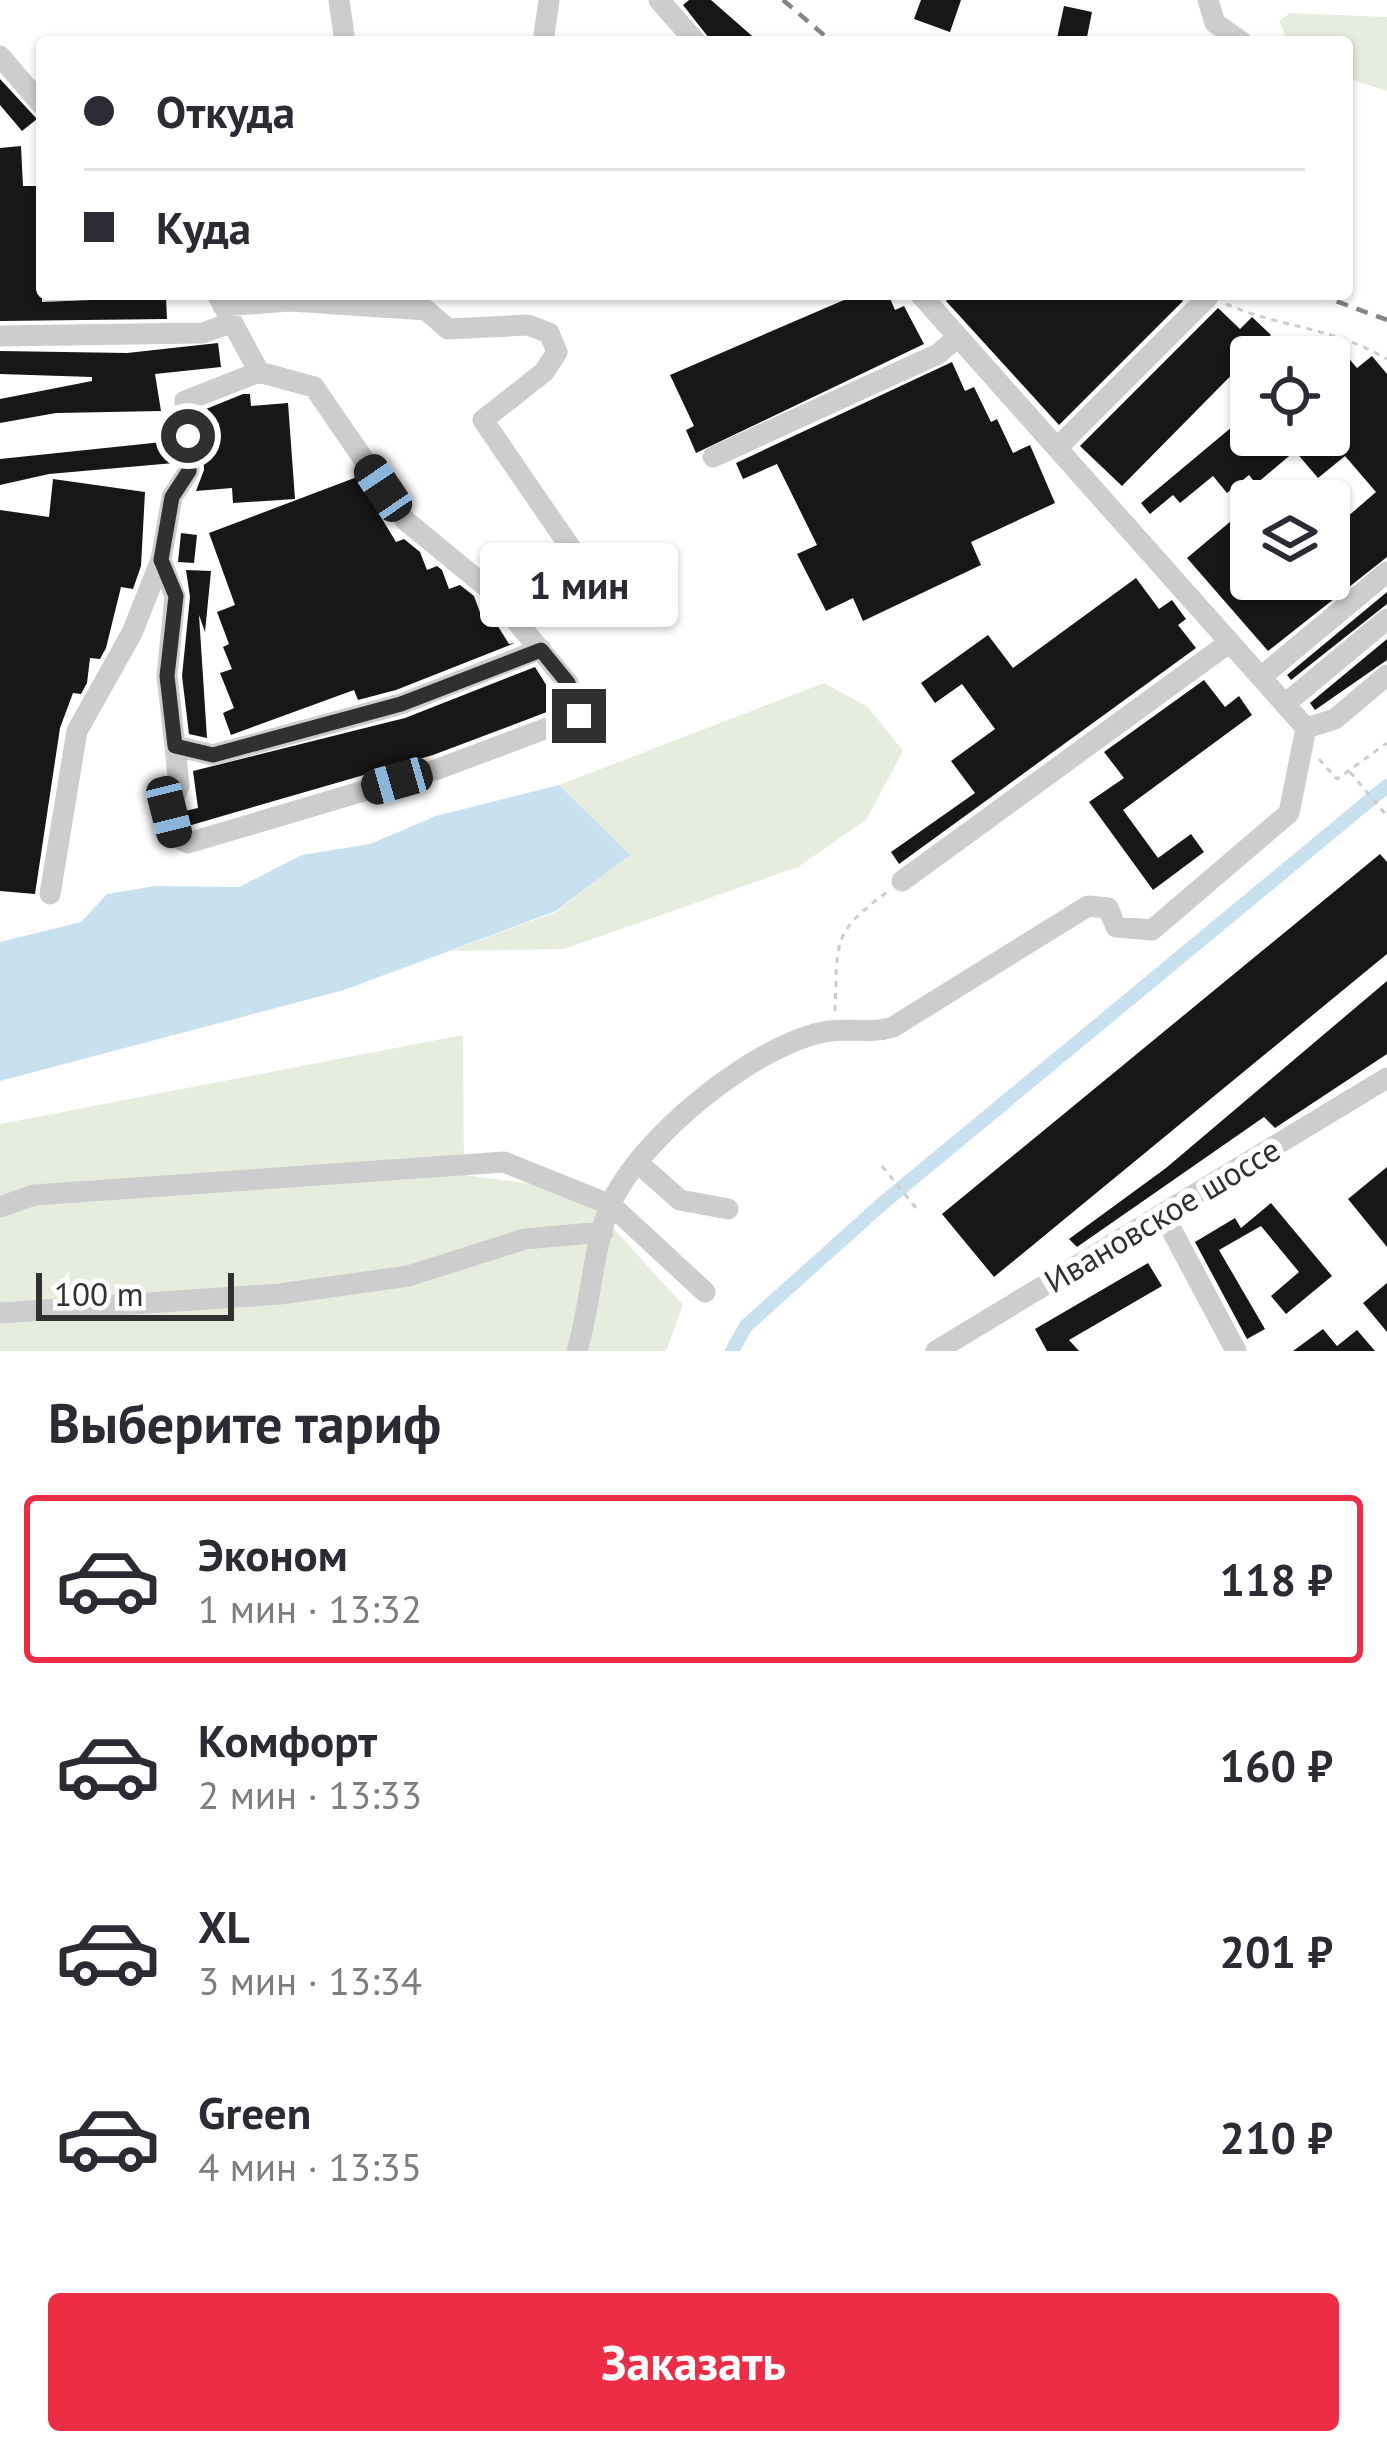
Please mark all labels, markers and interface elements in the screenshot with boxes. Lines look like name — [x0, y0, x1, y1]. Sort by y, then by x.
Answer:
text: Откуда — [156, 82, 295, 140]
text: Куда — [156, 198, 251, 256]
map controls — [1230, 336, 1350, 600]
button: locate — [1230, 336, 1350, 456]
route start — [161, 409, 215, 463]
car — [348, 448, 418, 528]
button: layers — [1230, 480, 1350, 600]
callout: 1 мин — [480, 542, 678, 626]
text: 1 мин — [529, 559, 629, 610]
route end — [552, 689, 606, 743]
car — [357, 754, 437, 808]
car — [143, 773, 195, 851]
street label: Ивановское шоссе — [1036, 1127, 1288, 1302]
scale bar — [36, 1267, 234, 1320]
text: 100 m — [54, 1272, 144, 1315]
text: Выберите тариф — [48, 1388, 441, 1458]
icon: car — [54, 1525, 162, 1633]
text: Эконом — [198, 1525, 348, 1583]
text: 118 ₽ — [1220, 1550, 1333, 1608]
text: 1 мин · 13:32 — [198, 1583, 422, 1634]
icon: car — [54, 1711, 162, 1819]
text: Комфорт — [198, 1711, 377, 1769]
text: 160 ₽ — [1220, 1736, 1333, 1794]
text: 2 мин · 13:33 — [198, 1769, 422, 1820]
icon: car — [54, 1897, 162, 2005]
text: XL — [198, 1897, 250, 1955]
text: 201 ₽ — [1220, 1922, 1333, 1980]
text: 3 мин · 13:34 — [198, 1955, 422, 2006]
icon: car — [54, 2083, 162, 2191]
text: Green — [198, 2083, 311, 2141]
text: 210 ₽ — [1220, 2108, 1333, 2166]
text: 4 мин · 13:35 — [198, 2141, 422, 2192]
button: Заказать — [48, 2293, 1339, 2431]

